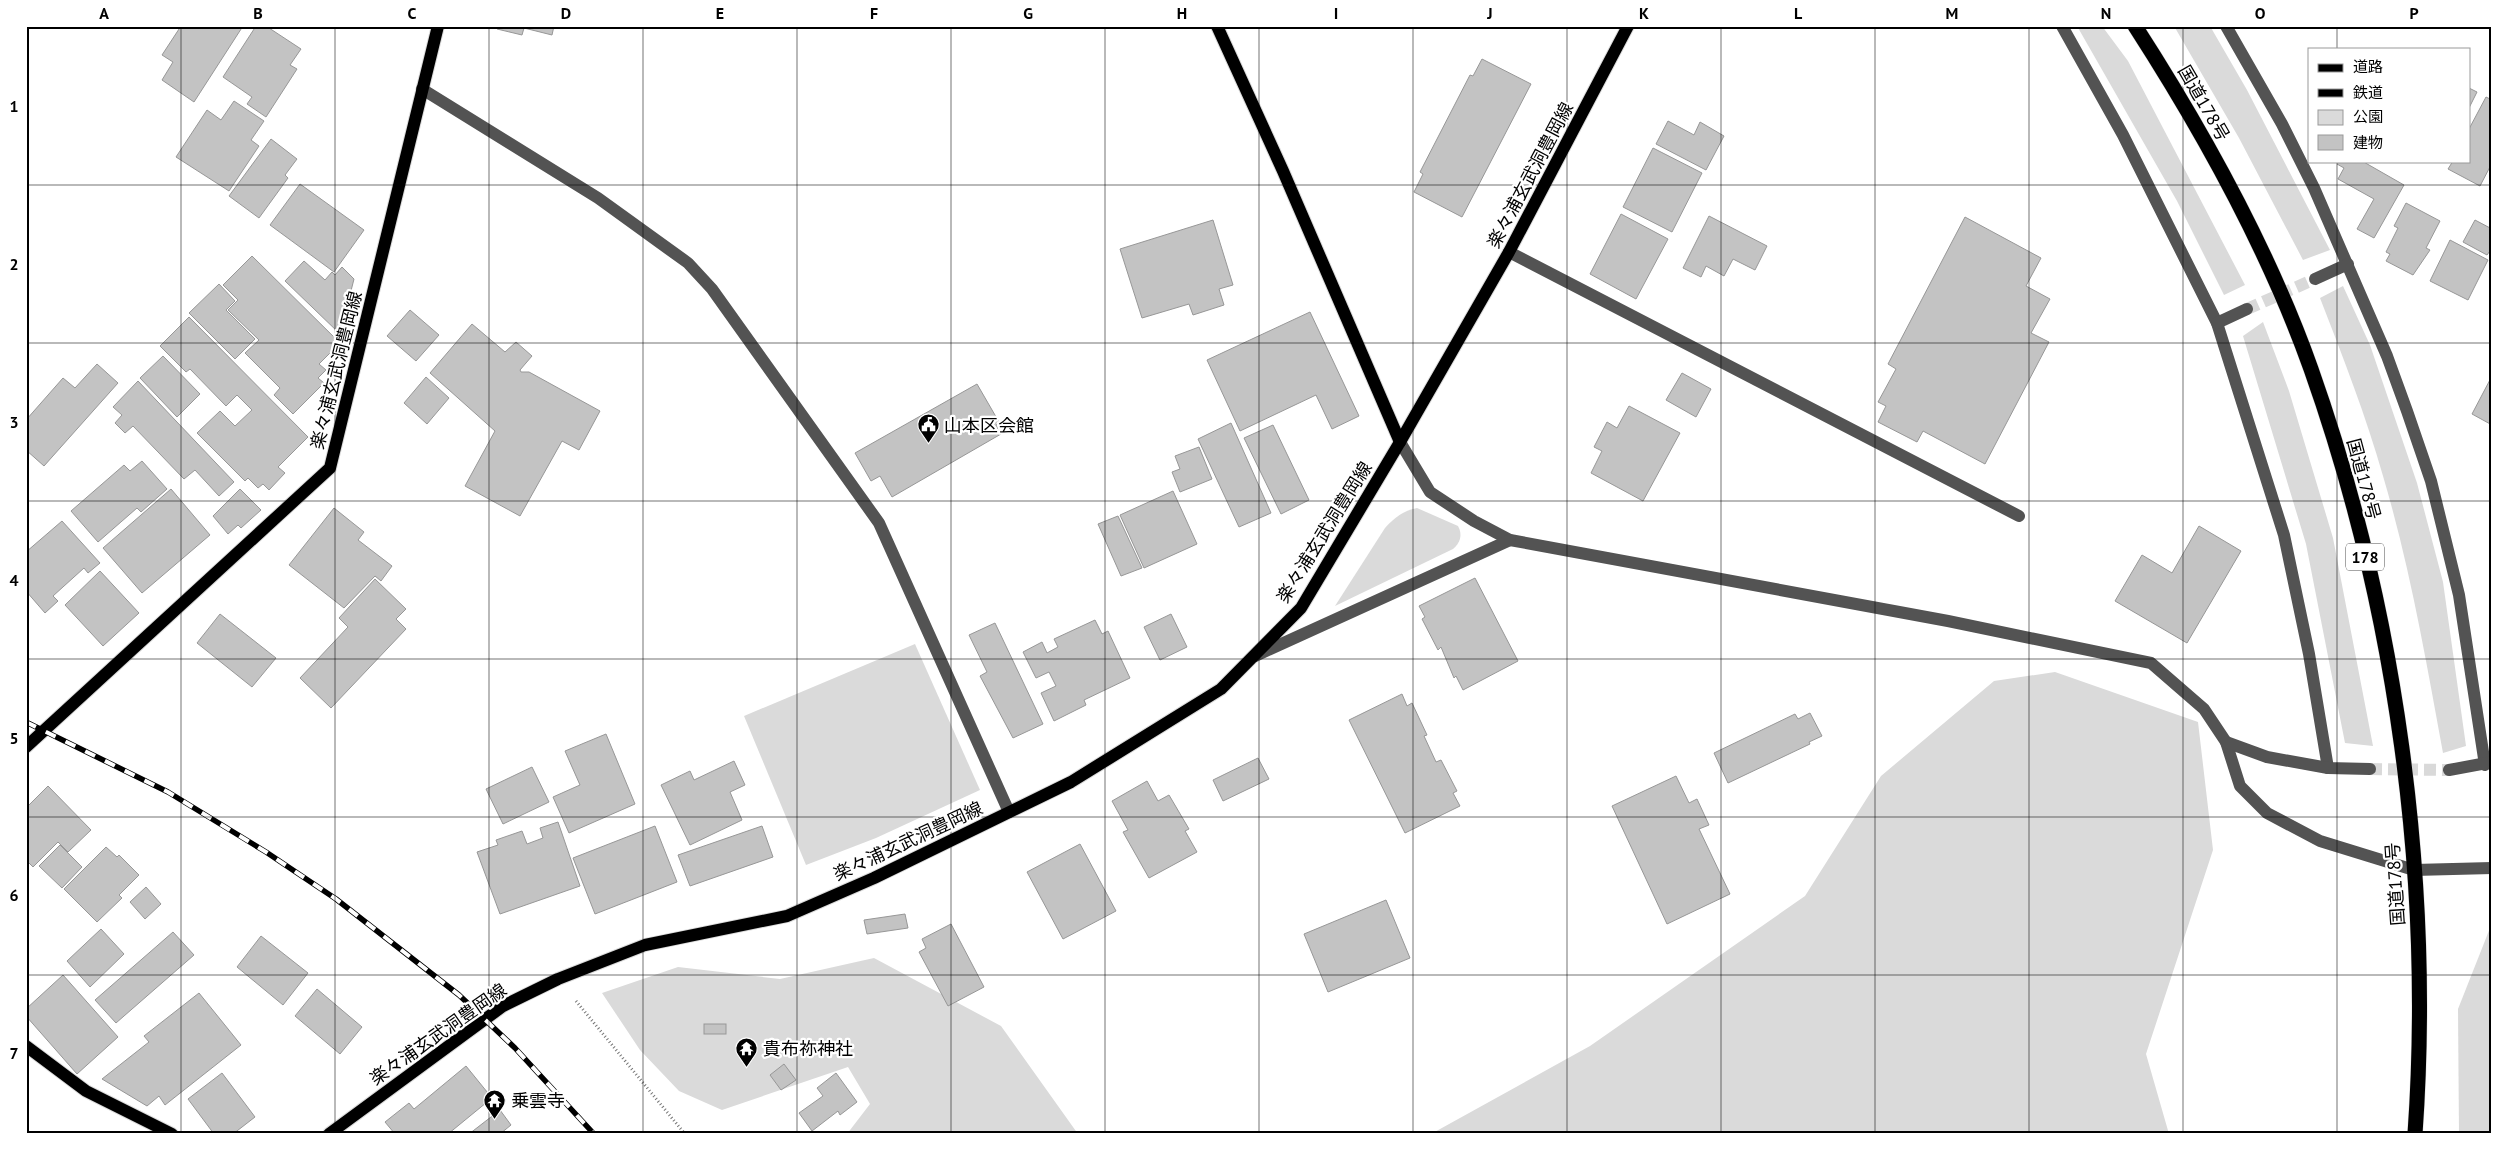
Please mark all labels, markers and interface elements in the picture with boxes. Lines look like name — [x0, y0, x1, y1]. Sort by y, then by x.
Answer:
text: A — [99, 3, 109, 23]
text: B — [253, 3, 263, 23]
text: C — [408, 3, 417, 23]
text: D — [561, 3, 571, 23]
text: E — [716, 3, 724, 23]
text: F — [870, 3, 878, 23]
text: G — [1023, 3, 1033, 23]
text: H — [1177, 3, 1187, 23]
text: I — [1334, 3, 1338, 23]
text: J — [1486, 3, 1493, 23]
text: K — [1639, 3, 1649, 23]
text: L — [1794, 3, 1803, 23]
text: M — [1946, 3, 1958, 23]
text: N — [2101, 3, 2111, 23]
text: O — [2255, 3, 2266, 23]
text: P — [2409, 3, 2419, 23]
legend — [2308, 48, 2470, 162]
text: 道路 — [2353, 57, 2383, 76]
street label: 国道178号 — [2173, 61, 2235, 145]
text: 鉄道 — [2353, 83, 2383, 102]
text: 1 — [9, 96, 19, 116]
street label: 楽々浦玄武洞豊岡線 — [1482, 98, 1578, 252]
text: 公園 — [2353, 107, 2383, 126]
text: 建物 — [2353, 133, 2383, 152]
text: 2 — [9, 254, 19, 274]
street label: 楽々浦玄武洞豊岡線 — [305, 289, 367, 451]
text: 3 — [9, 412, 19, 432]
public building icon: 山本区会館 — [916, 413, 940, 444]
place label: 山本区会館 — [944, 414, 1034, 437]
street label: 国道178号 — [2342, 436, 2386, 522]
street label: 楽々浦玄武洞豊岡線 — [1271, 457, 1377, 607]
road number: 178 — [2346, 544, 2384, 570]
text: 4 — [9, 570, 19, 590]
text: 5 — [9, 728, 19, 748]
street label: 楽々浦玄武洞豊岡線 — [830, 796, 986, 886]
street label: 国道178号 — [2381, 842, 2409, 926]
text: 6 — [9, 885, 19, 905]
street label: 楽々浦玄武洞豊岡線 — [365, 978, 511, 1090]
temple icon: 貴布祢神社 — [735, 1036, 759, 1067]
place label: 貴布祢神社 — [763, 1037, 853, 1060]
text: 7 — [9, 1043, 19, 1063]
temple icon: 乗雲寺 — [483, 1088, 507, 1119]
place label: 乗雲寺 — [511, 1089, 565, 1112]

